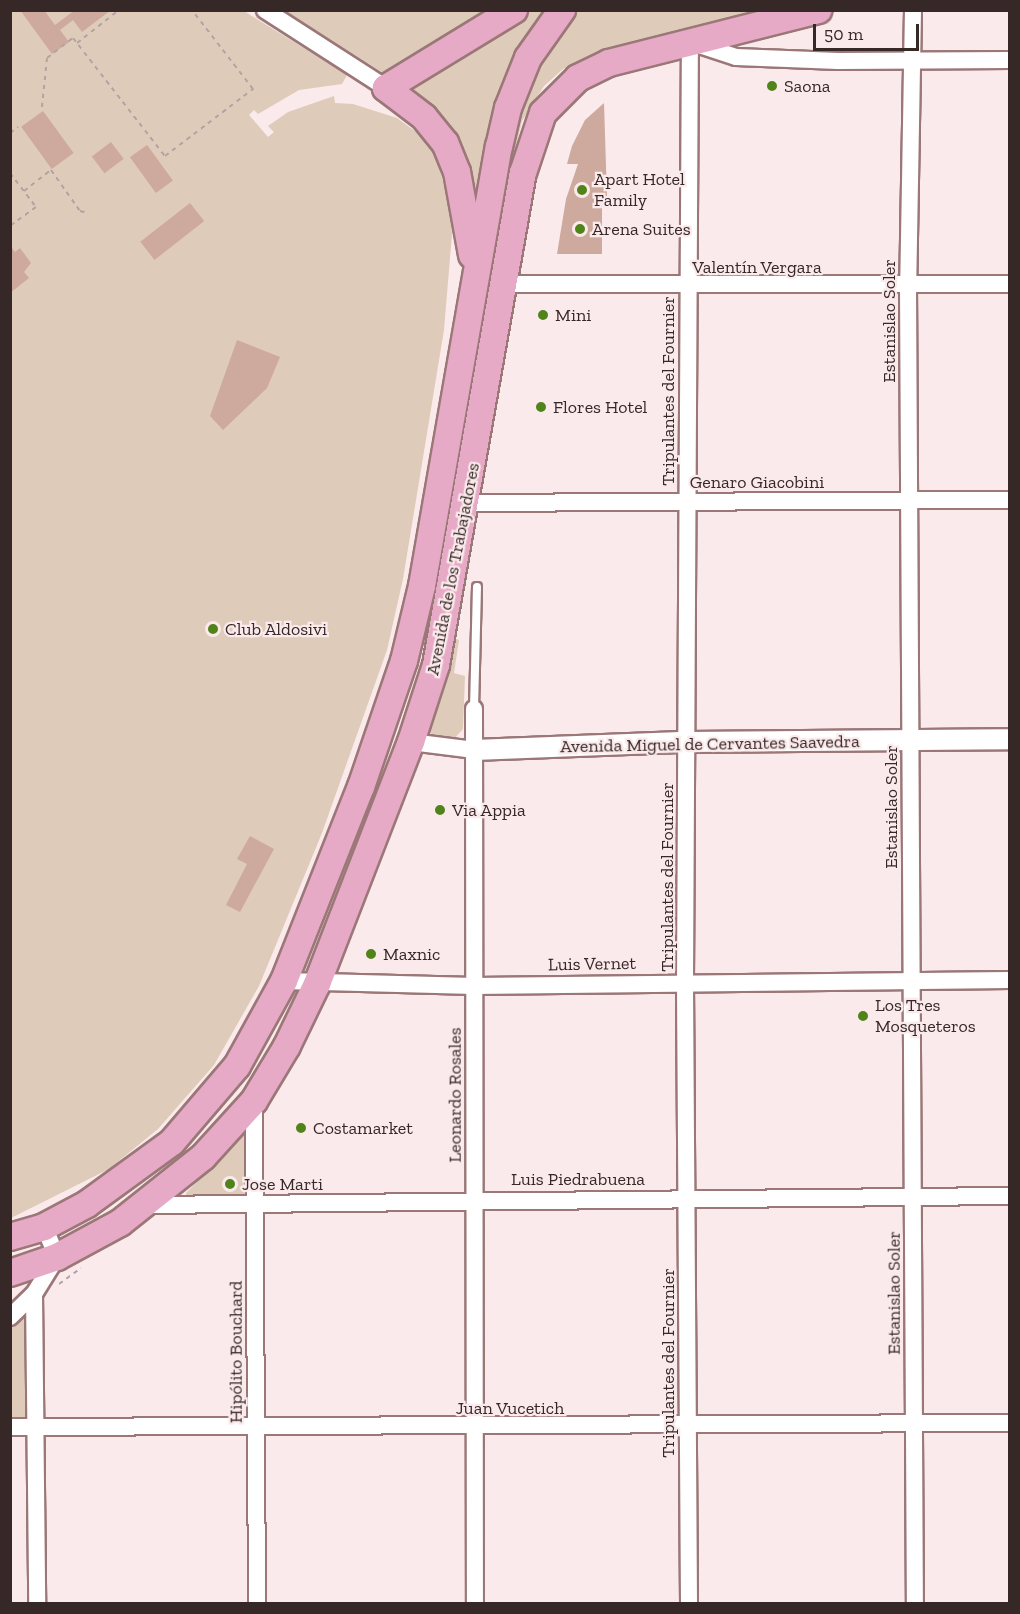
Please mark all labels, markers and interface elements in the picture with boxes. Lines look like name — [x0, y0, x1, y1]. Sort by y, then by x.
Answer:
scale bar — [816, 12, 922, 50]
text: 50 m — [824, 23, 863, 45]
place label: Saona — [784, 75, 831, 97]
marker: Saona — [765, 79, 779, 93]
place label: Apart Hotel Family — [594, 169, 685, 212]
marker: Apart Hotel Family — [575, 183, 589, 197]
place label: Arena Suites — [592, 218, 691, 240]
marker: Arena Suites — [573, 222, 587, 236]
street label: Valentín Vergara — [692, 256, 822, 278]
street label: Estanislao Soler — [878, 259, 900, 383]
street label: Tripulantes del Fournier — [657, 296, 679, 486]
place label: Mini — [555, 304, 591, 326]
marker: Mini — [536, 308, 550, 322]
place label: Flores Hotel — [553, 396, 647, 418]
marker: Flores Hotel — [534, 400, 548, 414]
street label: Avenida de los Trabajadores — [422, 461, 484, 677]
street label: Genaro Giacobini — [690, 471, 824, 493]
place label: Club Aldosivi — [225, 618, 328, 640]
marker: Club Aldosivi — [206, 622, 220, 636]
street label: Avenida Miguel de Cervantes Saavedra — [560, 731, 860, 757]
street label: Estanislao Soler — [880, 745, 902, 869]
street label: Tripulantes del Fournier — [656, 782, 678, 972]
place label: Via Appia — [452, 799, 526, 821]
marker: Via Appia — [433, 803, 447, 817]
place label: Maxnic — [383, 943, 440, 965]
marker: Maxnic — [364, 947, 378, 961]
street label: Luis Vernet — [547, 952, 637, 976]
place label: Los Tres Mosqueteros — [875, 995, 976, 1038]
marker: Los Tres Mosqueteros — [856, 1009, 870, 1023]
street label: Leonardo Rosales — [444, 1027, 466, 1163]
place label: Costamarket — [313, 1117, 413, 1139]
marker: Costamarket — [294, 1121, 308, 1135]
street label: Luis Piedrabuena — [511, 1168, 645, 1190]
place label: Jose Marti — [242, 1173, 323, 1195]
marker: Jose Marti — [223, 1177, 237, 1191]
street label: Estanislao Soler — [883, 1231, 905, 1355]
street label: Tripulantes del Fournier — [657, 1268, 679, 1458]
street label: Hipólito Bouchard — [225, 1281, 247, 1423]
street label: Juan Vucetich — [455, 1397, 565, 1419]

